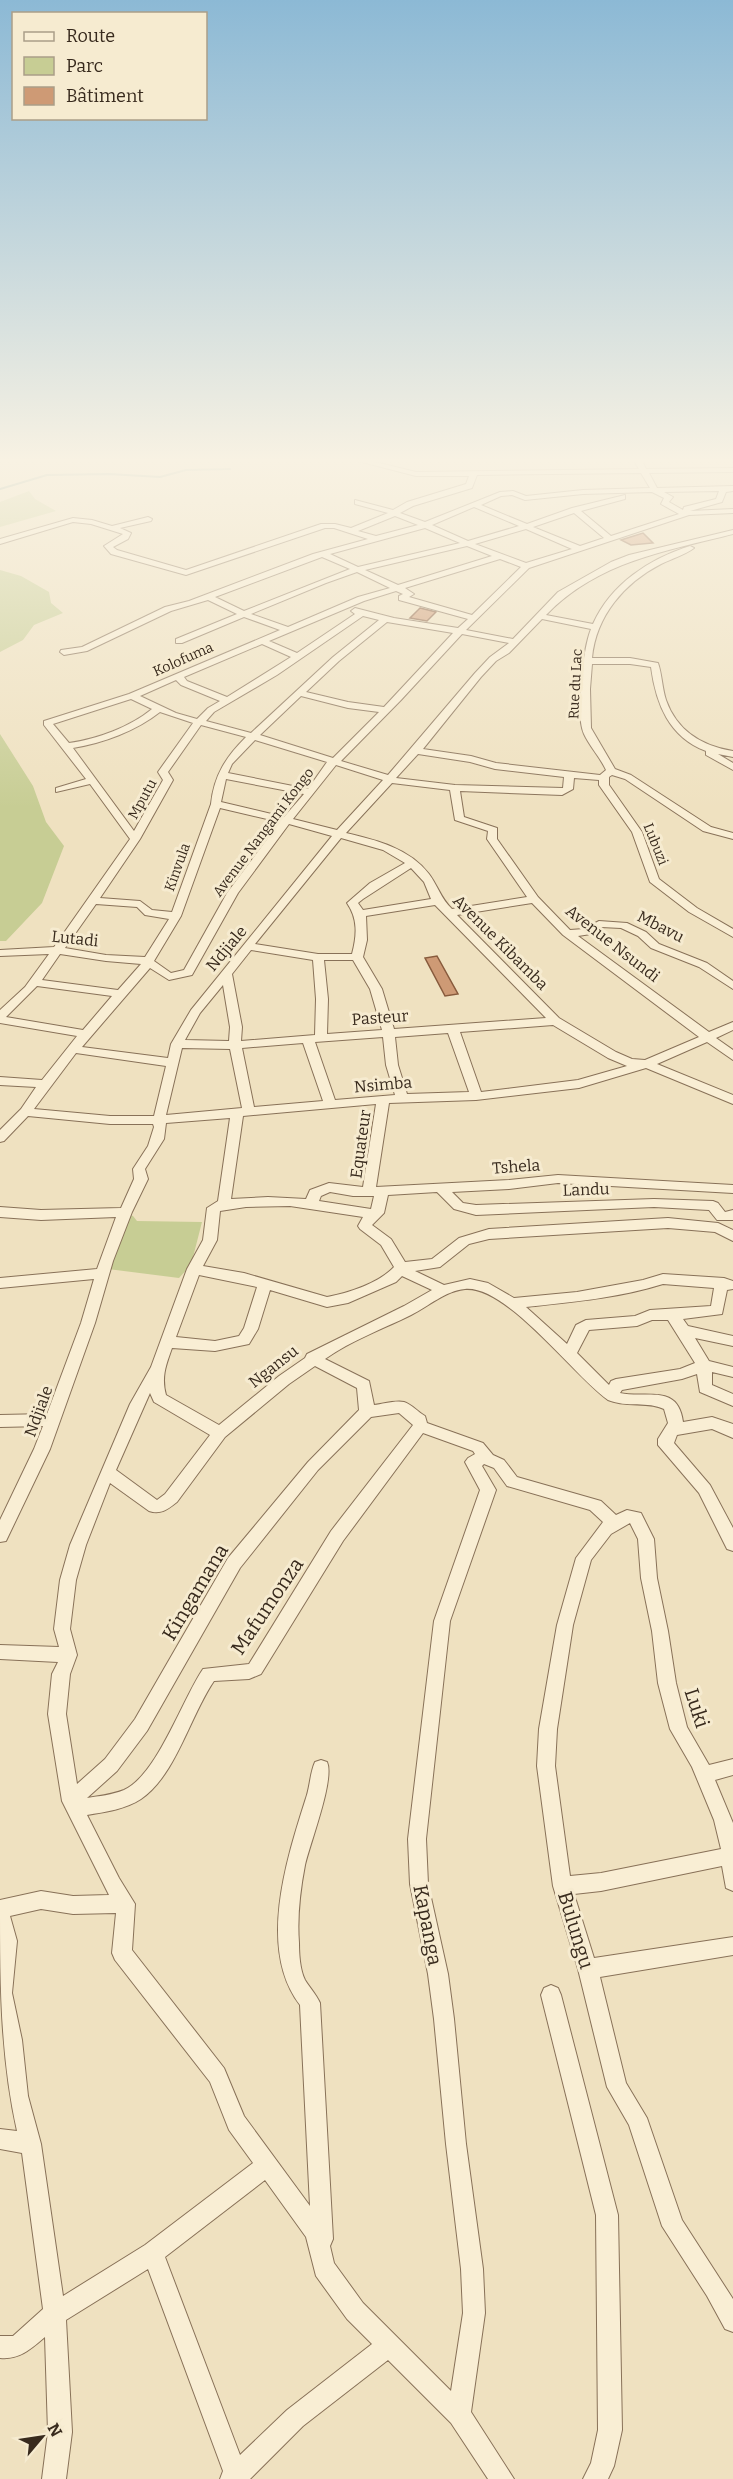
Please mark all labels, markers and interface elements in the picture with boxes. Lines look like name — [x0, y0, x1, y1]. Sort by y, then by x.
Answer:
legend — [12, 12, 207, 120]
text: Route — [66, 25, 115, 47]
text: Parc — [66, 55, 103, 77]
text: Bâtiment — [66, 85, 144, 107]
street label: Kolofuma — [150, 639, 216, 680]
street label: Rue du Lac — [565, 648, 586, 720]
street label: Avenue Nangami Kongo — [209, 765, 317, 900]
street label: Mputu — [125, 776, 161, 822]
street label: Lubuzi — [639, 821, 672, 868]
street label: Kinvula — [161, 840, 194, 894]
street label: Avenue Kibamba — [449, 891, 552, 994]
street label: Avenue Nsundi — [562, 901, 664, 986]
street label: Mbavu — [634, 907, 688, 946]
street label: Ndjiale — [202, 922, 251, 975]
street label: Lutadi — [51, 927, 100, 950]
street label: Pasteur — [351, 1006, 409, 1029]
street label: Nsimba — [353, 1072, 413, 1096]
street label: Equateur — [346, 1109, 375, 1180]
street label: Tshela — [491, 1155, 541, 1178]
street label: Landu — [562, 1179, 610, 1200]
street label: Ngansu — [245, 1341, 302, 1392]
street label: Ndjiale — [20, 1383, 56, 1439]
street label: Kingamana — [157, 1539, 233, 1644]
street label: Mafumonza — [226, 1553, 308, 1659]
street label: Luki — [679, 1685, 715, 1731]
street label: Kapanga — [408, 1883, 448, 1967]
street label: Bulungu — [553, 1889, 599, 1971]
north arrow — [12, 2407, 72, 2467]
text: N — [43, 2420, 66, 2440]

